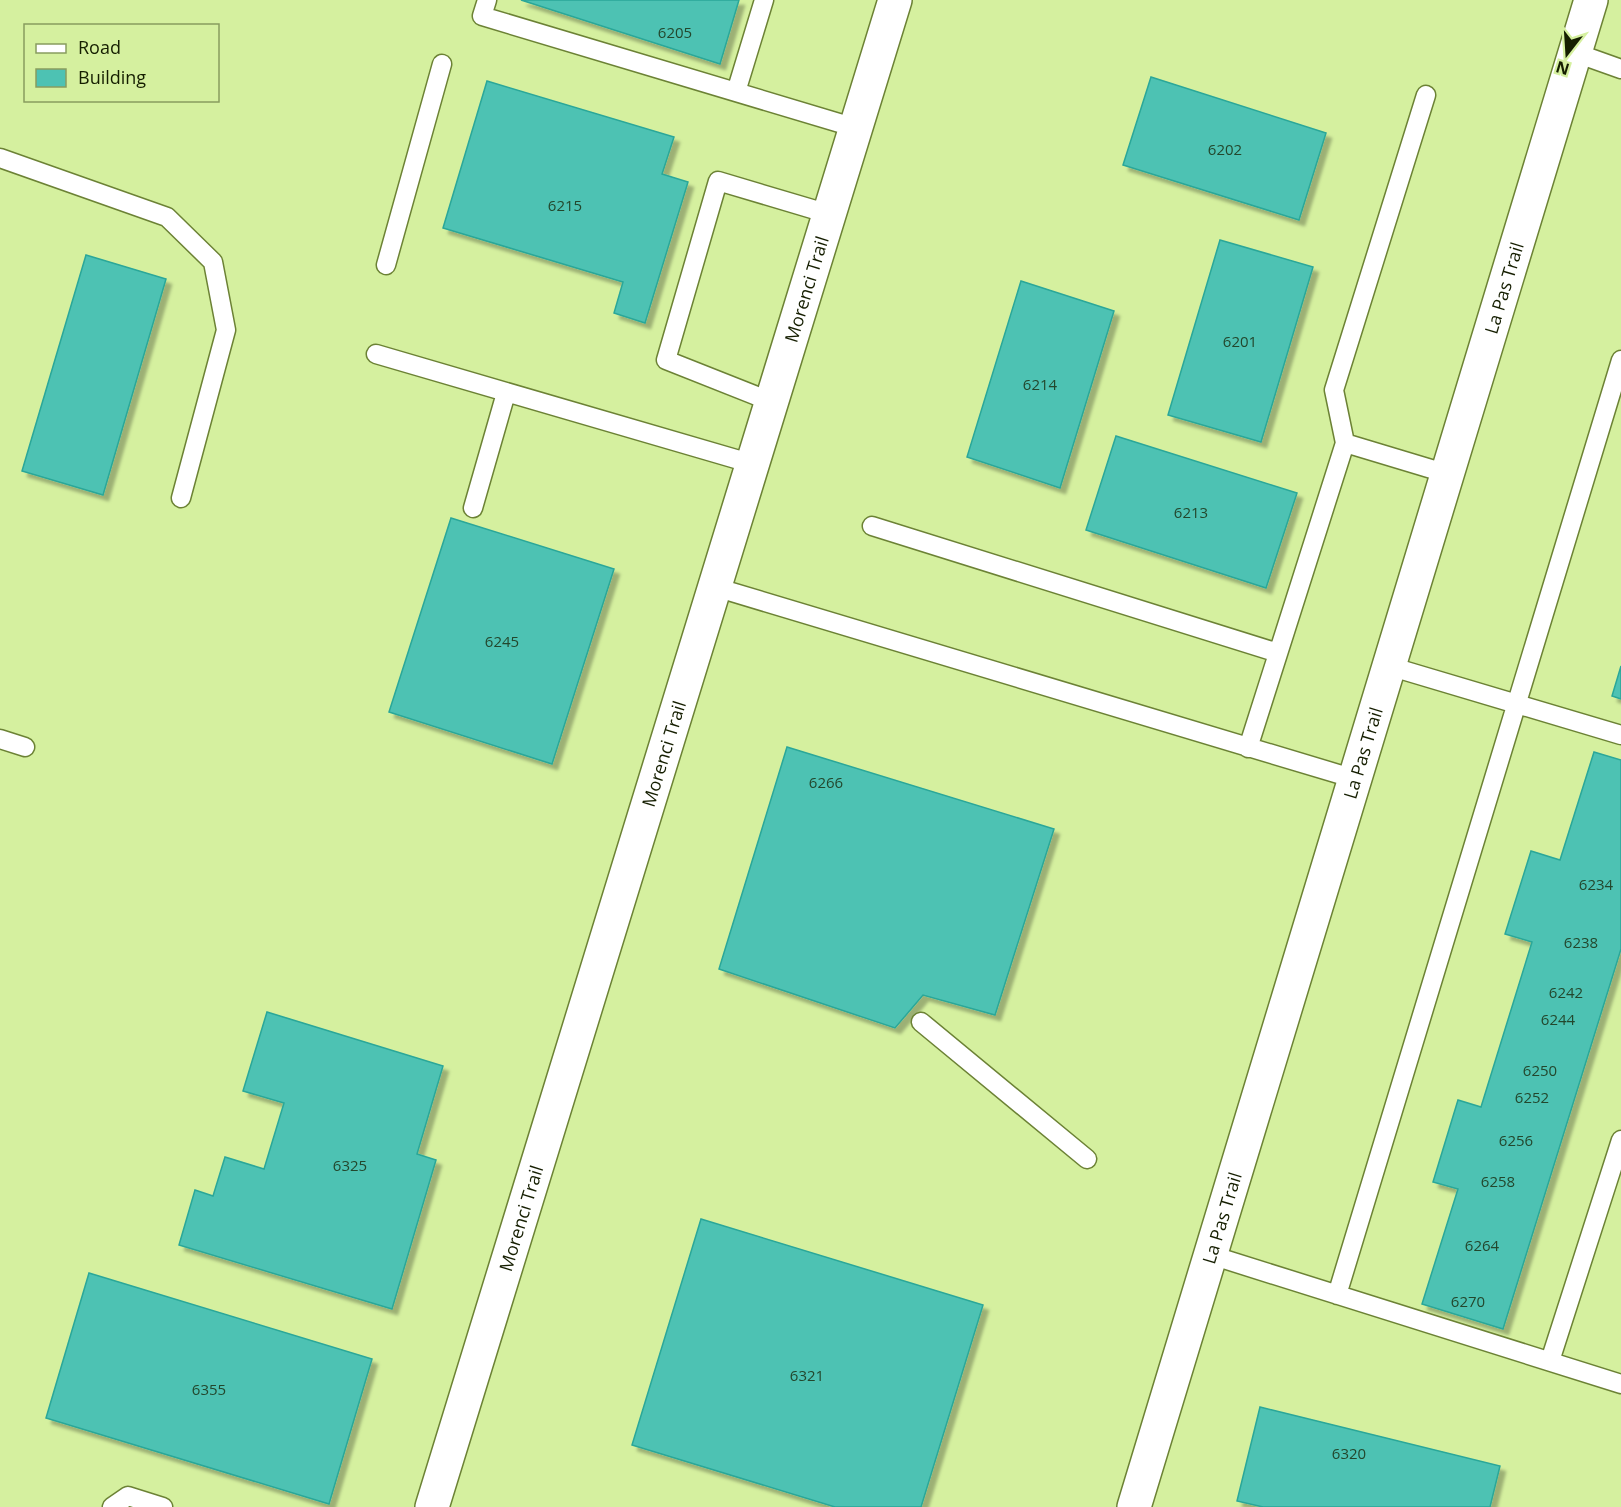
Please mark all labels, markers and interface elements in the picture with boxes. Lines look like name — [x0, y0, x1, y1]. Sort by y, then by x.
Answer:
house number: 6205 — [658, 22, 692, 42]
legend — [24, 24, 219, 102]
north arrow — [1537, 24, 1597, 84]
text: Road — [78, 35, 121, 59]
text: N — [1553, 56, 1572, 81]
text: Building — [78, 65, 146, 89]
house number: 6202 — [1208, 139, 1242, 159]
house number: 6215 — [548, 195, 582, 215]
street label: Morenci Trail — [779, 233, 834, 345]
street label: La Pas Trail — [1479, 239, 1529, 337]
house number: 6201 — [1223, 331, 1257, 351]
house number: 6214 — [1023, 374, 1058, 394]
house number: 6213 — [1174, 502, 1208, 522]
house number: 6245 — [485, 631, 519, 651]
street label: Morenci Trail — [636, 698, 691, 810]
street label: La Pas Trail — [1337, 704, 1388, 802]
house number: 6266 — [809, 772, 843, 792]
house number: 6234 — [1579, 874, 1614, 894]
house number: 6238 — [1564, 932, 1598, 952]
house number: 6242 — [1549, 982, 1583, 1002]
house number: 6244 — [1541, 1009, 1576, 1029]
house number: 6250 — [1523, 1060, 1557, 1080]
house number: 6252 — [1515, 1087, 1549, 1107]
house number: 6256 — [1499, 1130, 1533, 1150]
house number: 6325 — [333, 1155, 367, 1175]
street label: Morenci Trail — [493, 1162, 548, 1274]
street label: La Pas Trail — [1196, 1169, 1247, 1267]
house number: 6258 — [1481, 1171, 1515, 1191]
house number: 6264 — [1465, 1235, 1500, 1255]
house number: 6270 — [1451, 1291, 1485, 1311]
house number: 6321 — [790, 1365, 824, 1385]
house number: 6355 — [192, 1379, 226, 1399]
house number: 6320 — [1332, 1443, 1366, 1463]

